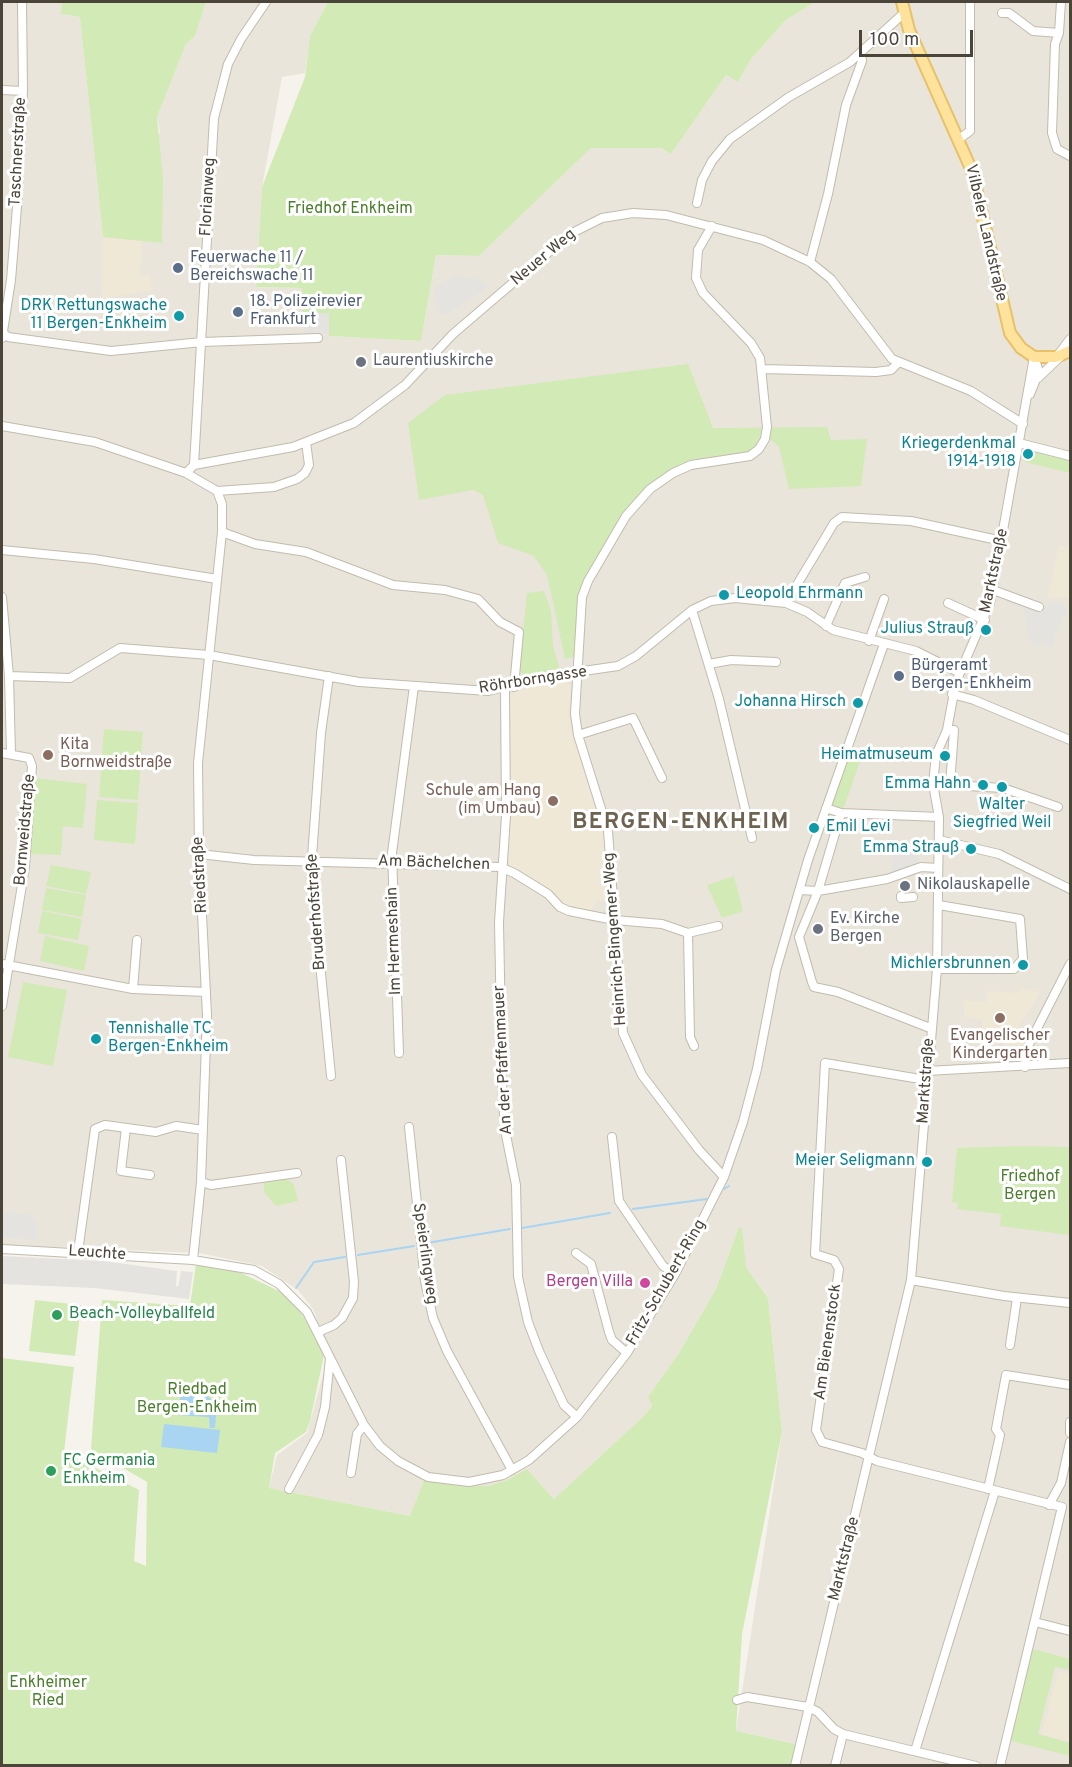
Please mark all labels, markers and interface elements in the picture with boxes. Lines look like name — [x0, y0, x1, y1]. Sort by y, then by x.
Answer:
scale bar — [862, 18, 976, 56]
text: 100 m — [870, 29, 919, 52]
street label: Taschnerstraße — [7, 97, 31, 207]
street label: Florianweg — [197, 157, 221, 237]
street label: Vilbeler Landstraße — [960, 163, 1010, 303]
park label: Friedhof Enkheim — [287, 200, 413, 220]
street label: Neuer Weg — [508, 225, 580, 291]
place label: Feuerwache 11 / Bereichswache 11 — [190, 249, 314, 287]
marker: Feuerwache 11 / Bereichswache 11 — [171, 261, 185, 275]
place label: 18. Polizeirevier Frankfurt — [250, 293, 362, 331]
place label: DRK Rettungswache 11 Bergen-Enkheim — [21, 297, 167, 335]
marker: 18. Polizeirevier Frankfurt — [231, 305, 245, 319]
marker: DRK Rettungswache 11 Bergen-Enkheim — [172, 309, 186, 323]
place label: Laurentiuskirche — [373, 352, 493, 372]
marker: Laurentiuskirche — [354, 355, 368, 369]
place label: Kriegerdenkmal 1914-1918 — [901, 435, 1016, 473]
marker: Kriegerdenkmal 1914-1918 — [1021, 447, 1035, 461]
street label: Marktstraße — [977, 527, 1013, 615]
place label: Leopold Ehrmann — [736, 585, 863, 605]
marker: Leopold Ehrmann — [717, 588, 731, 602]
place label: Julius Strauß — [881, 620, 974, 640]
marker: Julius Strauß — [979, 623, 993, 637]
place label: Bürgeramt Bergen-Enkheim — [911, 657, 1032, 695]
street label: Röhrborngasse — [477, 663, 589, 699]
marker: Bürgeramt Bergen-Enkheim — [892, 669, 906, 683]
place label: Johanna Hirsch — [734, 693, 846, 713]
marker: Johanna Hirsch — [851, 696, 865, 710]
place label: Kita Bornweidstraße — [60, 736, 172, 774]
place label: Heimatmuseum — [821, 746, 933, 766]
marker: Kita Bornweidstraße — [41, 748, 55, 762]
marker: Heimatmuseum — [938, 749, 952, 763]
street label: Bornweidstraße — [12, 773, 40, 887]
place label: Emma Hahn — [885, 775, 971, 795]
marker: Emma Hahn — [976, 778, 990, 792]
marker: Walter Siegfried Weil — [995, 780, 1009, 794]
place label: Schule am Hang (im Umbau) — [426, 782, 541, 820]
marker: Schule am Hang (im Umbau) — [546, 794, 560, 808]
place label: Walter Siegfried Weil — [953, 796, 1051, 834]
district label: BERGEN-ENKHEIM — [572, 811, 790, 837]
place label: Emil Levi — [826, 818, 891, 838]
marker: Emil Levi — [807, 821, 821, 835]
street label: Riedstraße — [189, 836, 213, 914]
place label: Emma Strauß — [863, 839, 959, 859]
marker: Emma Strauß — [964, 842, 978, 856]
street label: Am Bächelchen — [378, 852, 490, 876]
street label: Heinrich-Bingemer-Weg — [600, 852, 632, 1026]
street label: Bruderhofstraße — [303, 853, 331, 971]
place label: Nikolauskapelle — [917, 876, 1030, 896]
marker: Nikolauskapelle — [898, 879, 912, 893]
street label: Im Hermeshain — [384, 887, 406, 995]
place label: Ev. Kirche Bergen — [830, 910, 900, 948]
marker: Ev. Kirche Bergen — [811, 922, 825, 936]
place label: Michlersbrunnen — [890, 955, 1011, 975]
marker: Michlersbrunnen — [1016, 958, 1030, 972]
street label: An der Pfaffenmauer — [490, 985, 518, 1135]
marker: Evangelischer Kindergarten — [993, 1011, 1007, 1025]
place label: Tennishalle TC Bergen-Enkheim — [108, 1020, 229, 1058]
place label: Evangelischer Kindergarten — [950, 1027, 1050, 1065]
marker: Tennishalle TC Bergen-Enkheim — [89, 1032, 103, 1046]
street label: Marktstraße — [914, 1037, 940, 1125]
place label: Meier Seligmann — [795, 1152, 915, 1172]
marker: Meier Seligmann — [920, 1155, 934, 1169]
park label: Friedhof Bergen — [1000, 1168, 1060, 1206]
street label: Speierlingweg — [407, 1202, 441, 1306]
street label: Fritz-Schubert-Ring — [623, 1217, 711, 1349]
street label: Leuchte — [68, 1242, 126, 1266]
place label: Bergen Villa — [546, 1273, 633, 1293]
marker: Bergen Villa — [638, 1276, 652, 1290]
street label: Am Bienenstock — [811, 1283, 847, 1401]
place label: Beach-Volleyballfeld — [69, 1305, 215, 1325]
marker: Beach-Volleyballfeld — [50, 1308, 64, 1322]
park label: Riedbad Bergen-Enkheim — [137, 1381, 257, 1419]
place label: FC Germania Enkheim — [63, 1452, 155, 1490]
marker: FC Germania Enkheim — [44, 1464, 58, 1478]
street label: Marktstraße — [825, 1515, 865, 1603]
park label: Enkheimer Ried — [9, 1674, 87, 1712]

